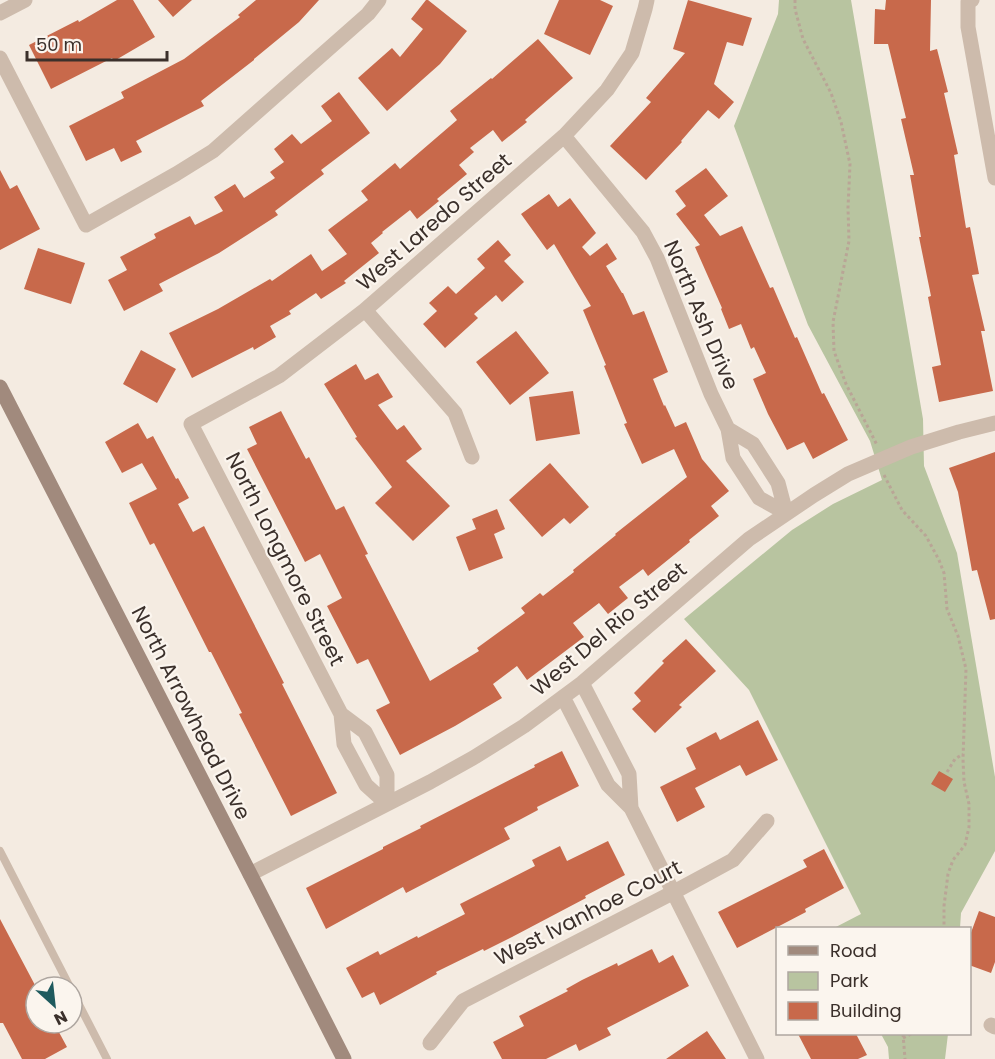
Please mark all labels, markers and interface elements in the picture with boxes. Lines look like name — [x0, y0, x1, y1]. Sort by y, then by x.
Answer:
scale bar — [27, 24, 166, 62]
text: 50 m — [36, 32, 82, 57]
street label: West Laredo Street — [350, 146, 517, 297]
street label: North Ash Drive — [657, 236, 746, 394]
street label: North Longmore Street — [219, 447, 352, 670]
street label: West Del Rio Street — [525, 555, 693, 702]
street label: North Arrowhead Drive — [125, 601, 258, 825]
street label: West Ivanhoe Court — [489, 853, 686, 972]
legend — [776, 927, 971, 1035]
text: Road — [830, 938, 877, 963]
text: Park — [830, 968, 869, 993]
north arrow — [24, 975, 84, 1035]
text: Building — [830, 998, 902, 1023]
text: N — [50, 1005, 71, 1031]

